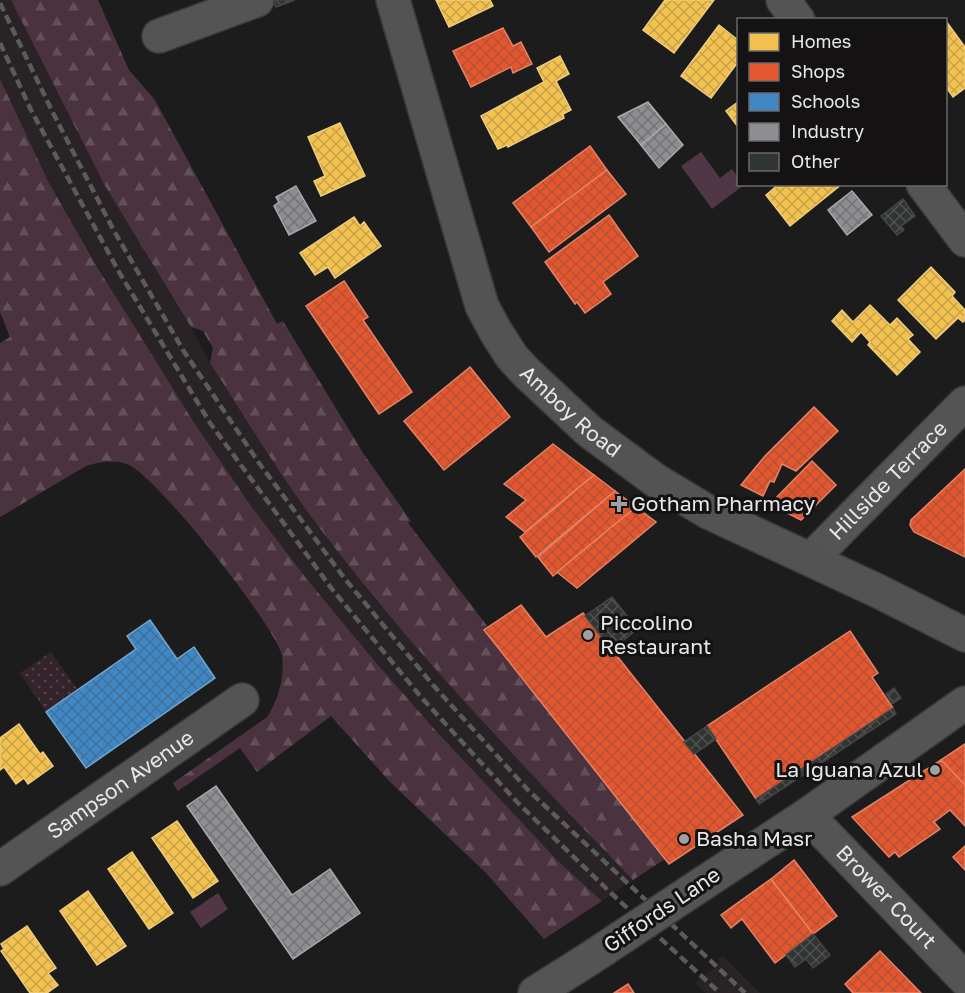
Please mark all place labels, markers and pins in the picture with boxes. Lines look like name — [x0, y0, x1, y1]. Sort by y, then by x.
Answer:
place label: Gotham Pharmacy — [631, 490, 816, 516]
marker: Gotham Pharmacy — [612, 497, 626, 511]
place label: Piccolino Restaurant — [600, 609, 711, 659]
marker: Piccolino Restaurant — [581, 628, 595, 642]
place label: La Iguana Azul — [775, 756, 923, 782]
marker: La Iguana Azul — [928, 763, 942, 777]
place label: Basha Masr — [696, 825, 812, 851]
marker: Basha Masr — [677, 832, 691, 846]

